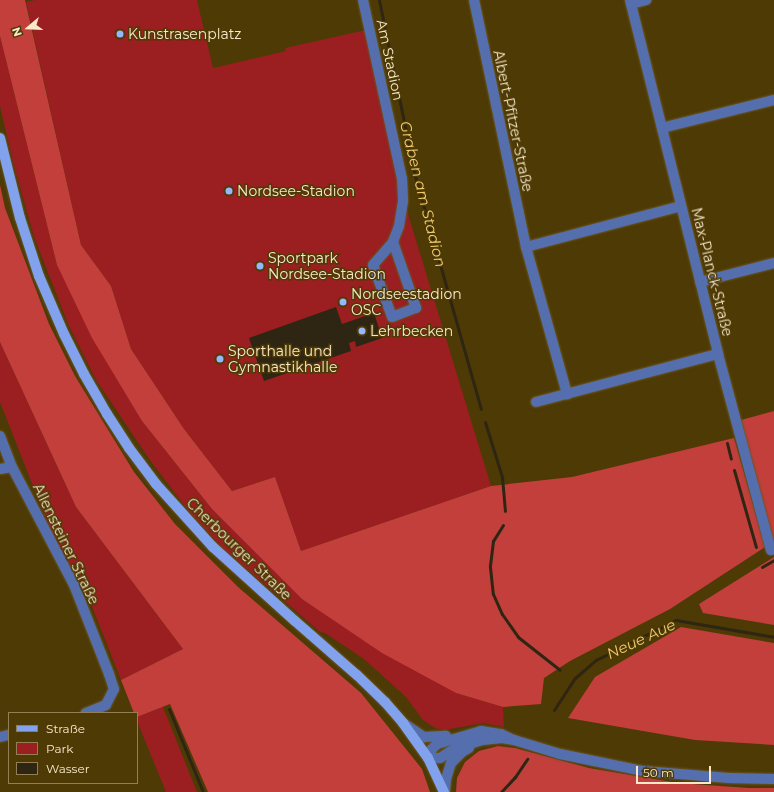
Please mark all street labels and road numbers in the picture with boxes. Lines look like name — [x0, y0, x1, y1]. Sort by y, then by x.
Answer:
street label: Am Stadion — [373, 18, 407, 102]
street label: Albert-Pfitzer-Straße — [490, 49, 536, 193]
street label: Max-Planck-Straße — [688, 206, 736, 338]
street label: Allensteiner Straße — [29, 481, 103, 607]
street label: Cherbourger Straße — [183, 495, 295, 603]

